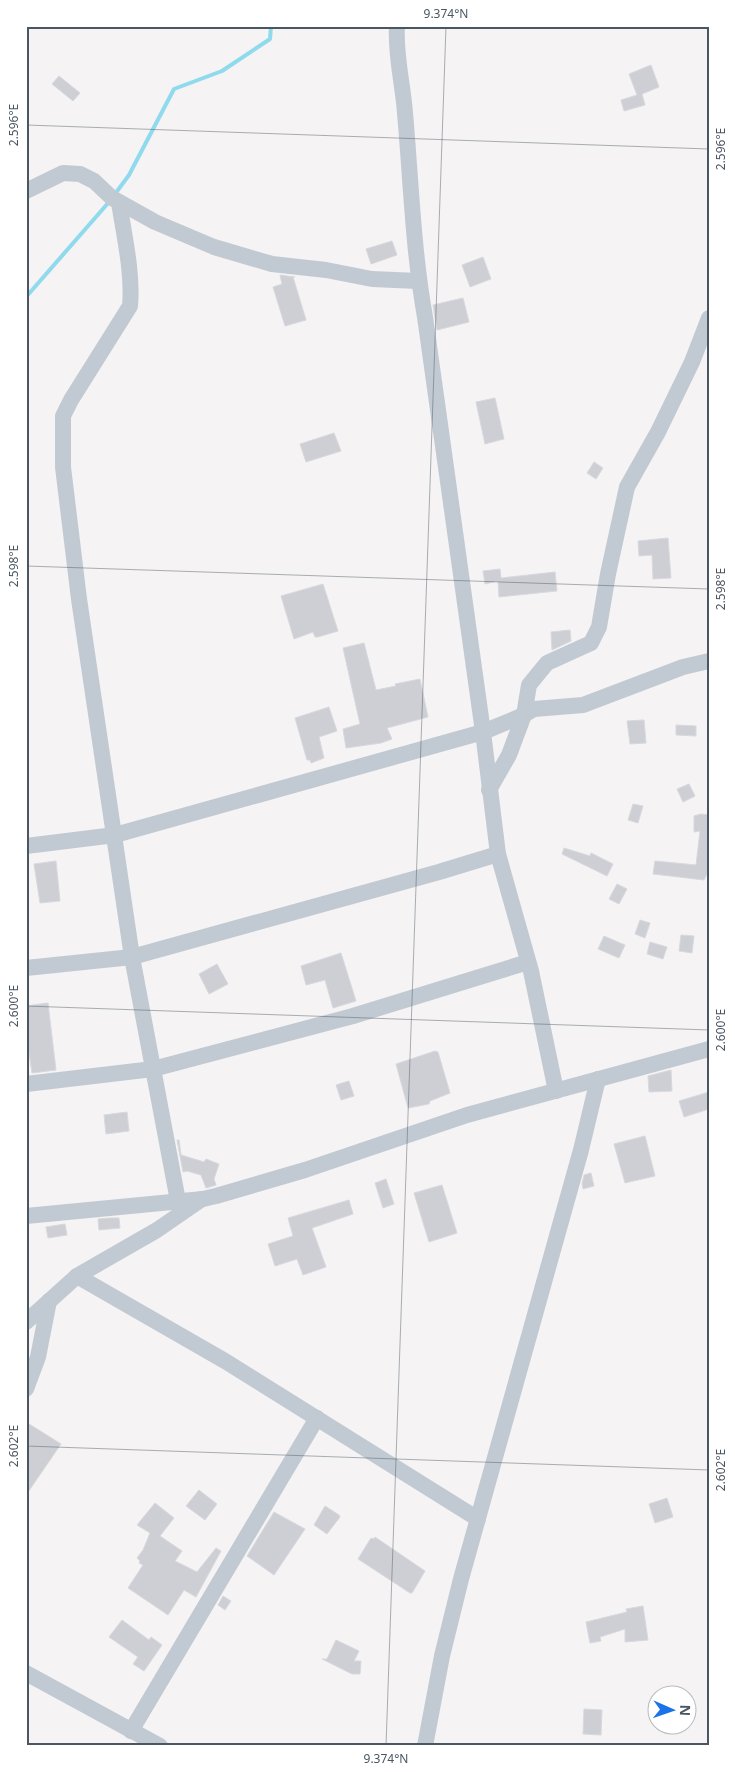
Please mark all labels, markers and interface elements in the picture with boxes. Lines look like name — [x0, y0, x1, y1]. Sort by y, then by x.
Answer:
text: 9.374°N — [424, 5, 468, 22]
text: 2.596°E — [5, 104, 22, 146]
text: 2.596°E — [712, 128, 729, 170]
text: 2.598°E — [5, 545, 22, 587]
text: 2.598°E — [712, 568, 729, 610]
text: 2.600°E — [5, 985, 22, 1027]
text: 2.600°E — [712, 1009, 729, 1051]
text: 2.602°E — [5, 1425, 22, 1467]
text: 2.602°E — [712, 1449, 729, 1491]
north arrow — [648, 1684, 698, 1734]
text: N — [676, 1704, 695, 1716]
text: 9.374°N — [364, 1750, 408, 1767]

